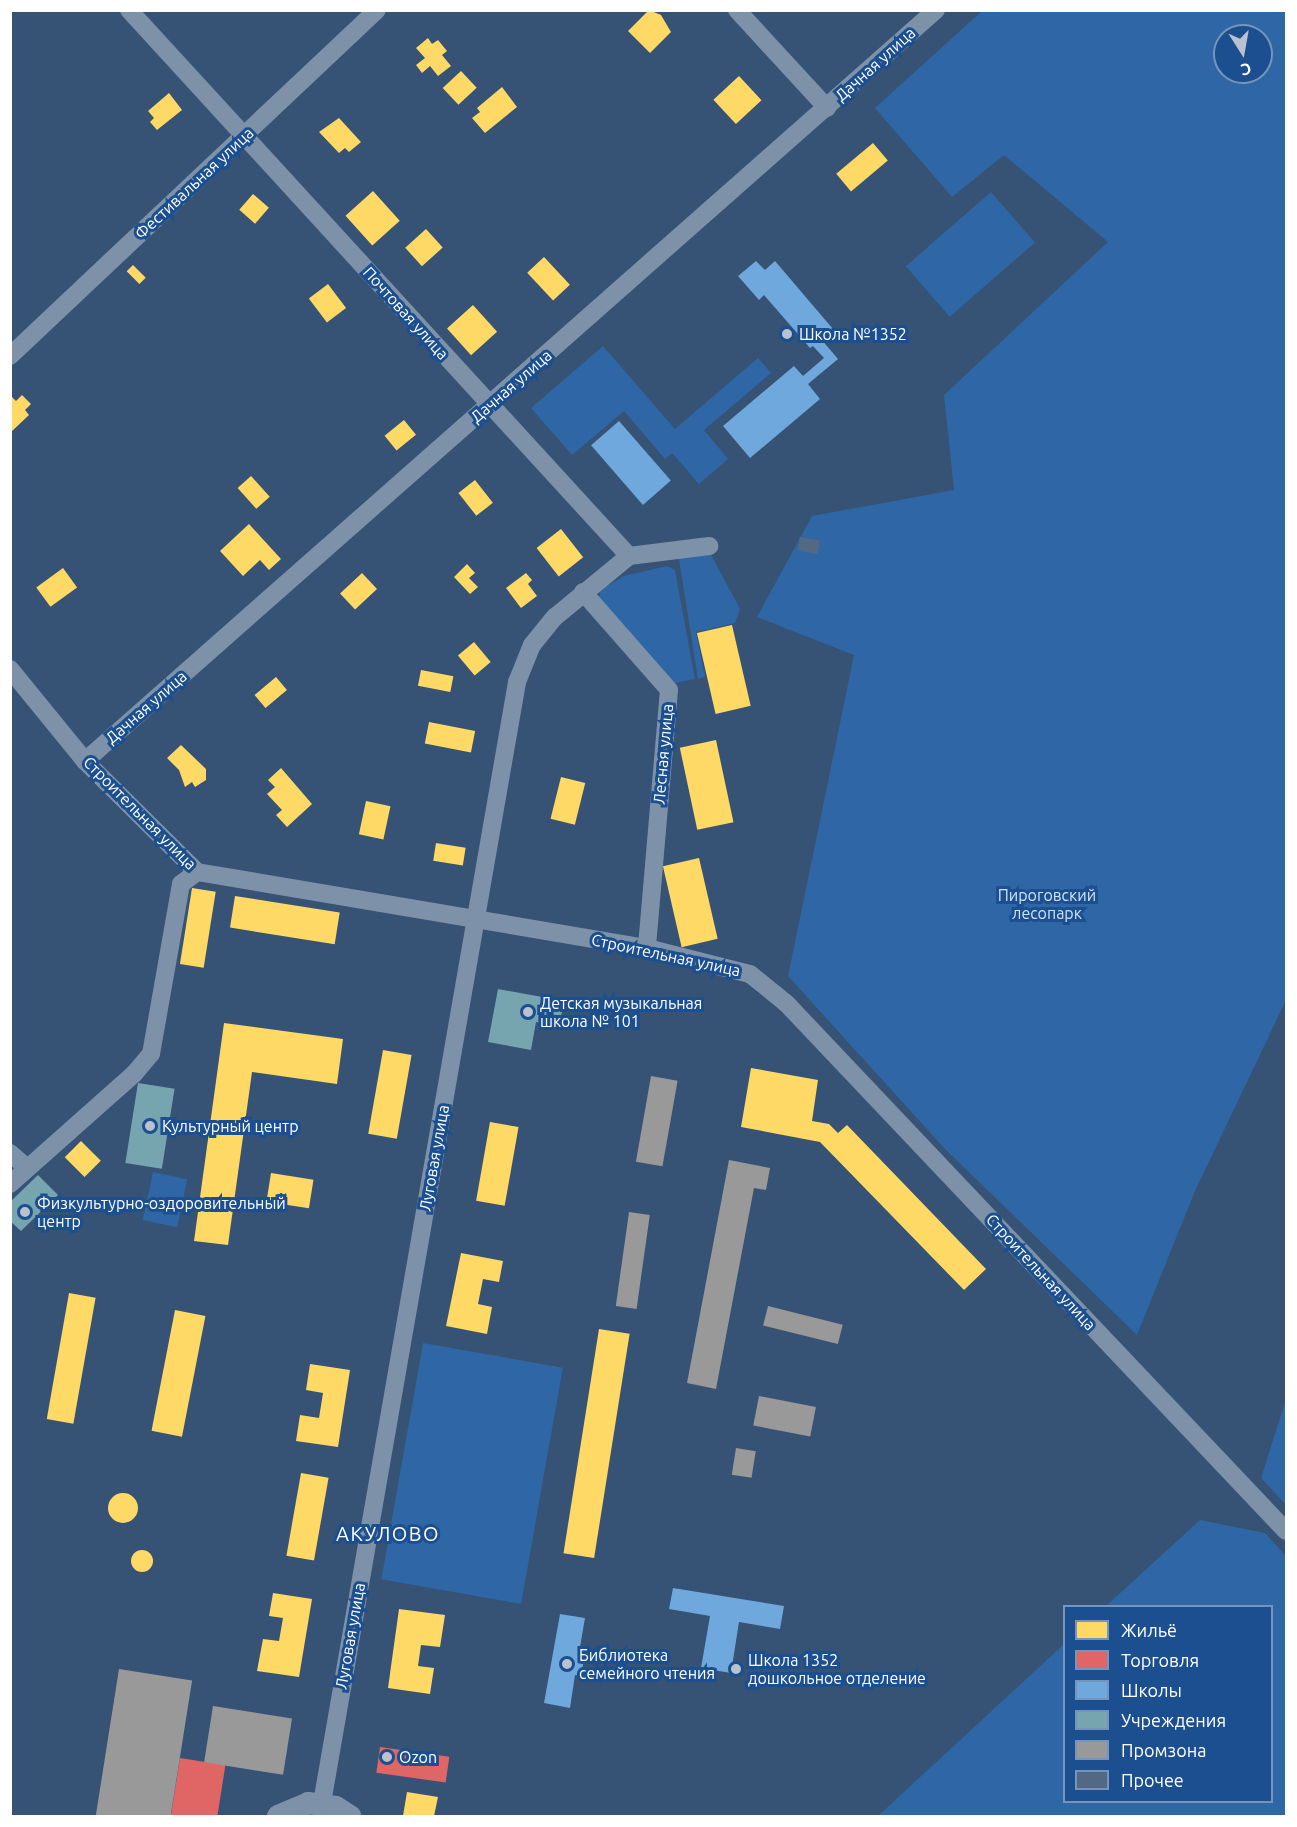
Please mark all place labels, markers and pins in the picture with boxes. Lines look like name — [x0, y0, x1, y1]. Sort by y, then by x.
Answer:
place label: Школа №1352 — [799, 324, 907, 344]
marker: Школа №1352 — [780, 327, 794, 341]
place label: Детская музыкальная школа № 101 — [540, 993, 702, 1031]
marker: Детская музыкальная школа № 101 — [521, 1005, 535, 1019]
place label: Культурный центр — [162, 1116, 299, 1136]
marker: Культурный центр — [143, 1119, 157, 1133]
place label: Физкультурно-оздоровительный центр — [37, 1193, 286, 1231]
marker: Физкультурно-оздоровительный центр — [18, 1205, 32, 1219]
place label: Библиотека семейного чтения — [579, 1645, 715, 1683]
place label: Школа 1352 дошкольное отделение — [748, 1650, 926, 1688]
marker: Библиотека семейного чтения — [560, 1657, 574, 1671]
marker: Школа 1352 дошкольное отделение — [729, 1662, 743, 1676]
place label: Ozon — [399, 1747, 437, 1767]
marker: Ozon — [380, 1750, 394, 1764]

